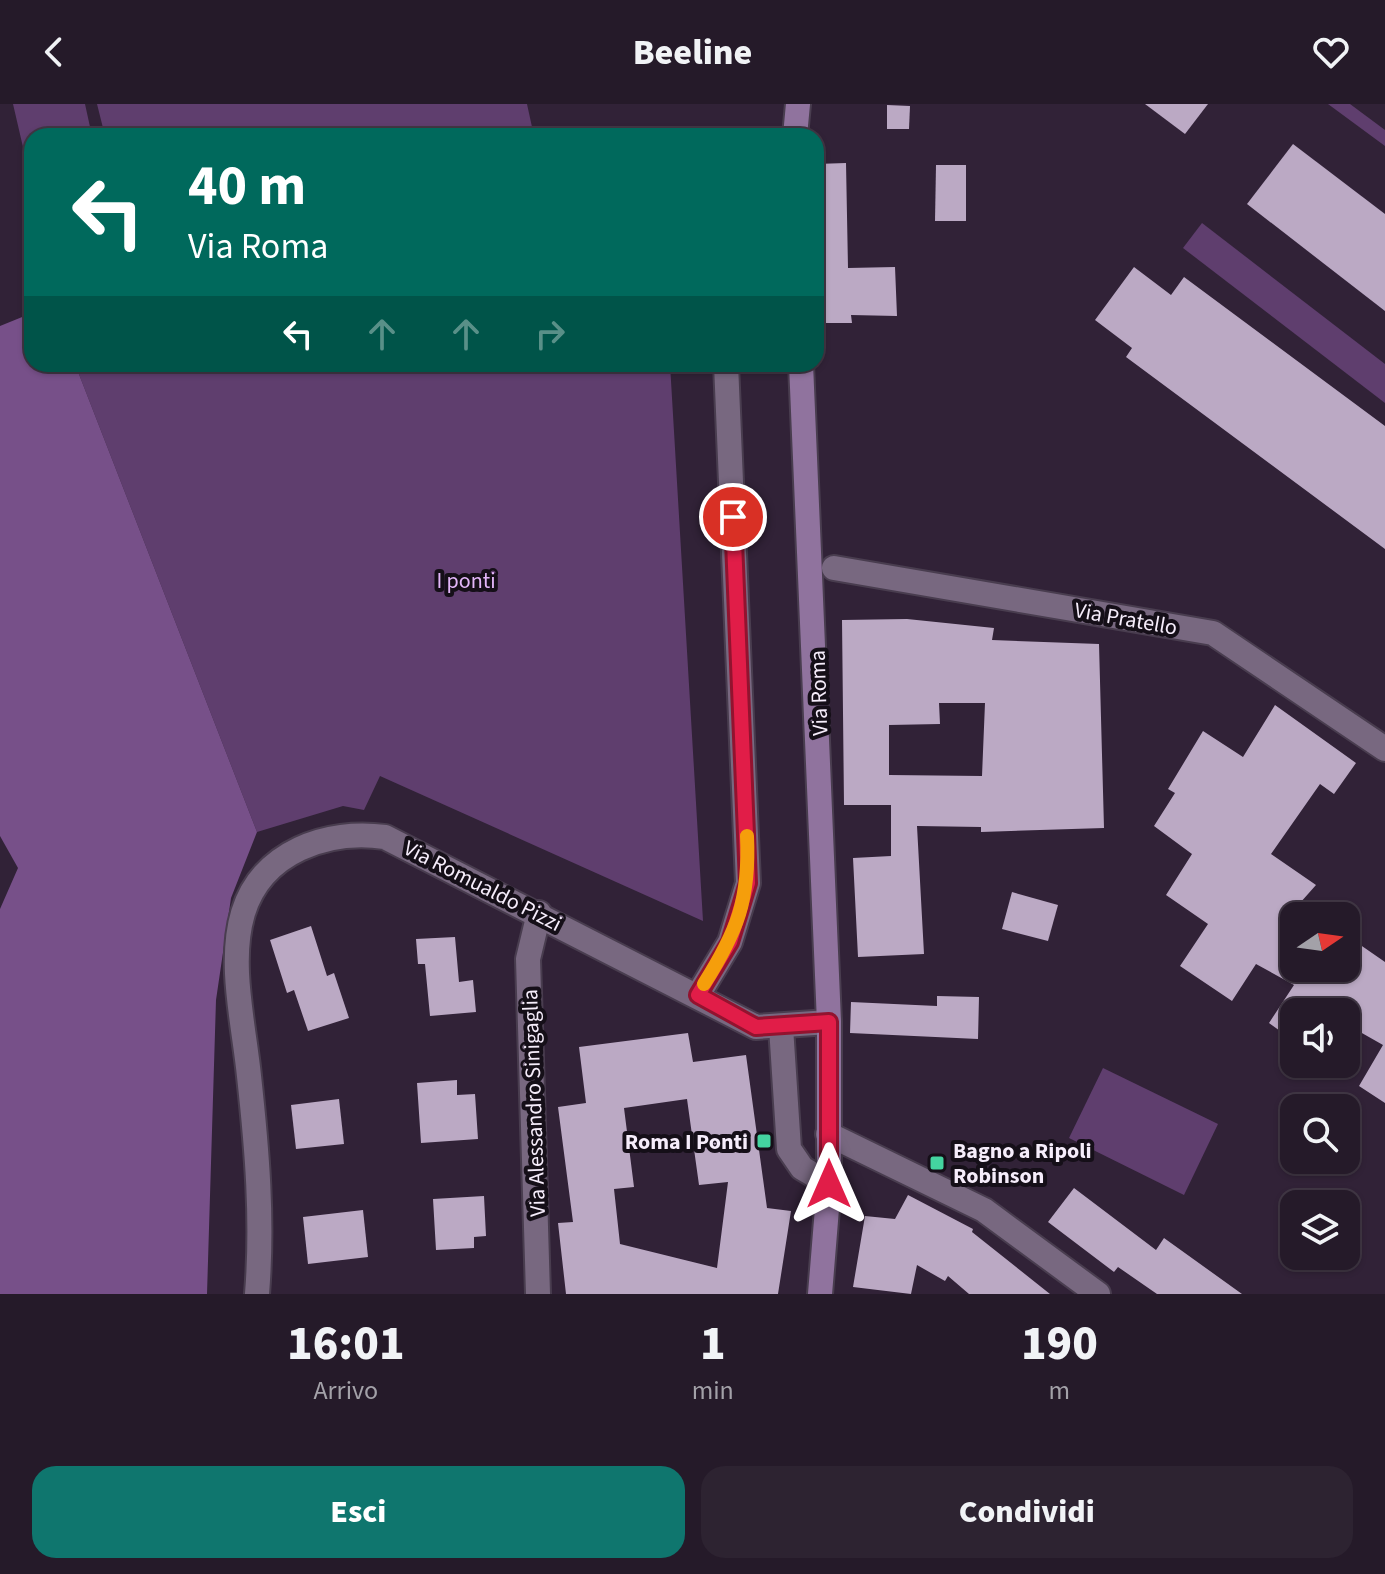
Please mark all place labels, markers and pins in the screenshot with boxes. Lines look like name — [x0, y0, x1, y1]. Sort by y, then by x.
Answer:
pin — [699, 483, 767, 551]
place label: Roma I Ponti — [625, 1126, 748, 1158]
marker: Roma I Ponti — [755, 1132, 773, 1150]
place label: Bagno a Ripoli Robinson — [953, 1135, 1092, 1192]
marker: Bagno a Ripoli Robinson — [928, 1154, 946, 1172]

